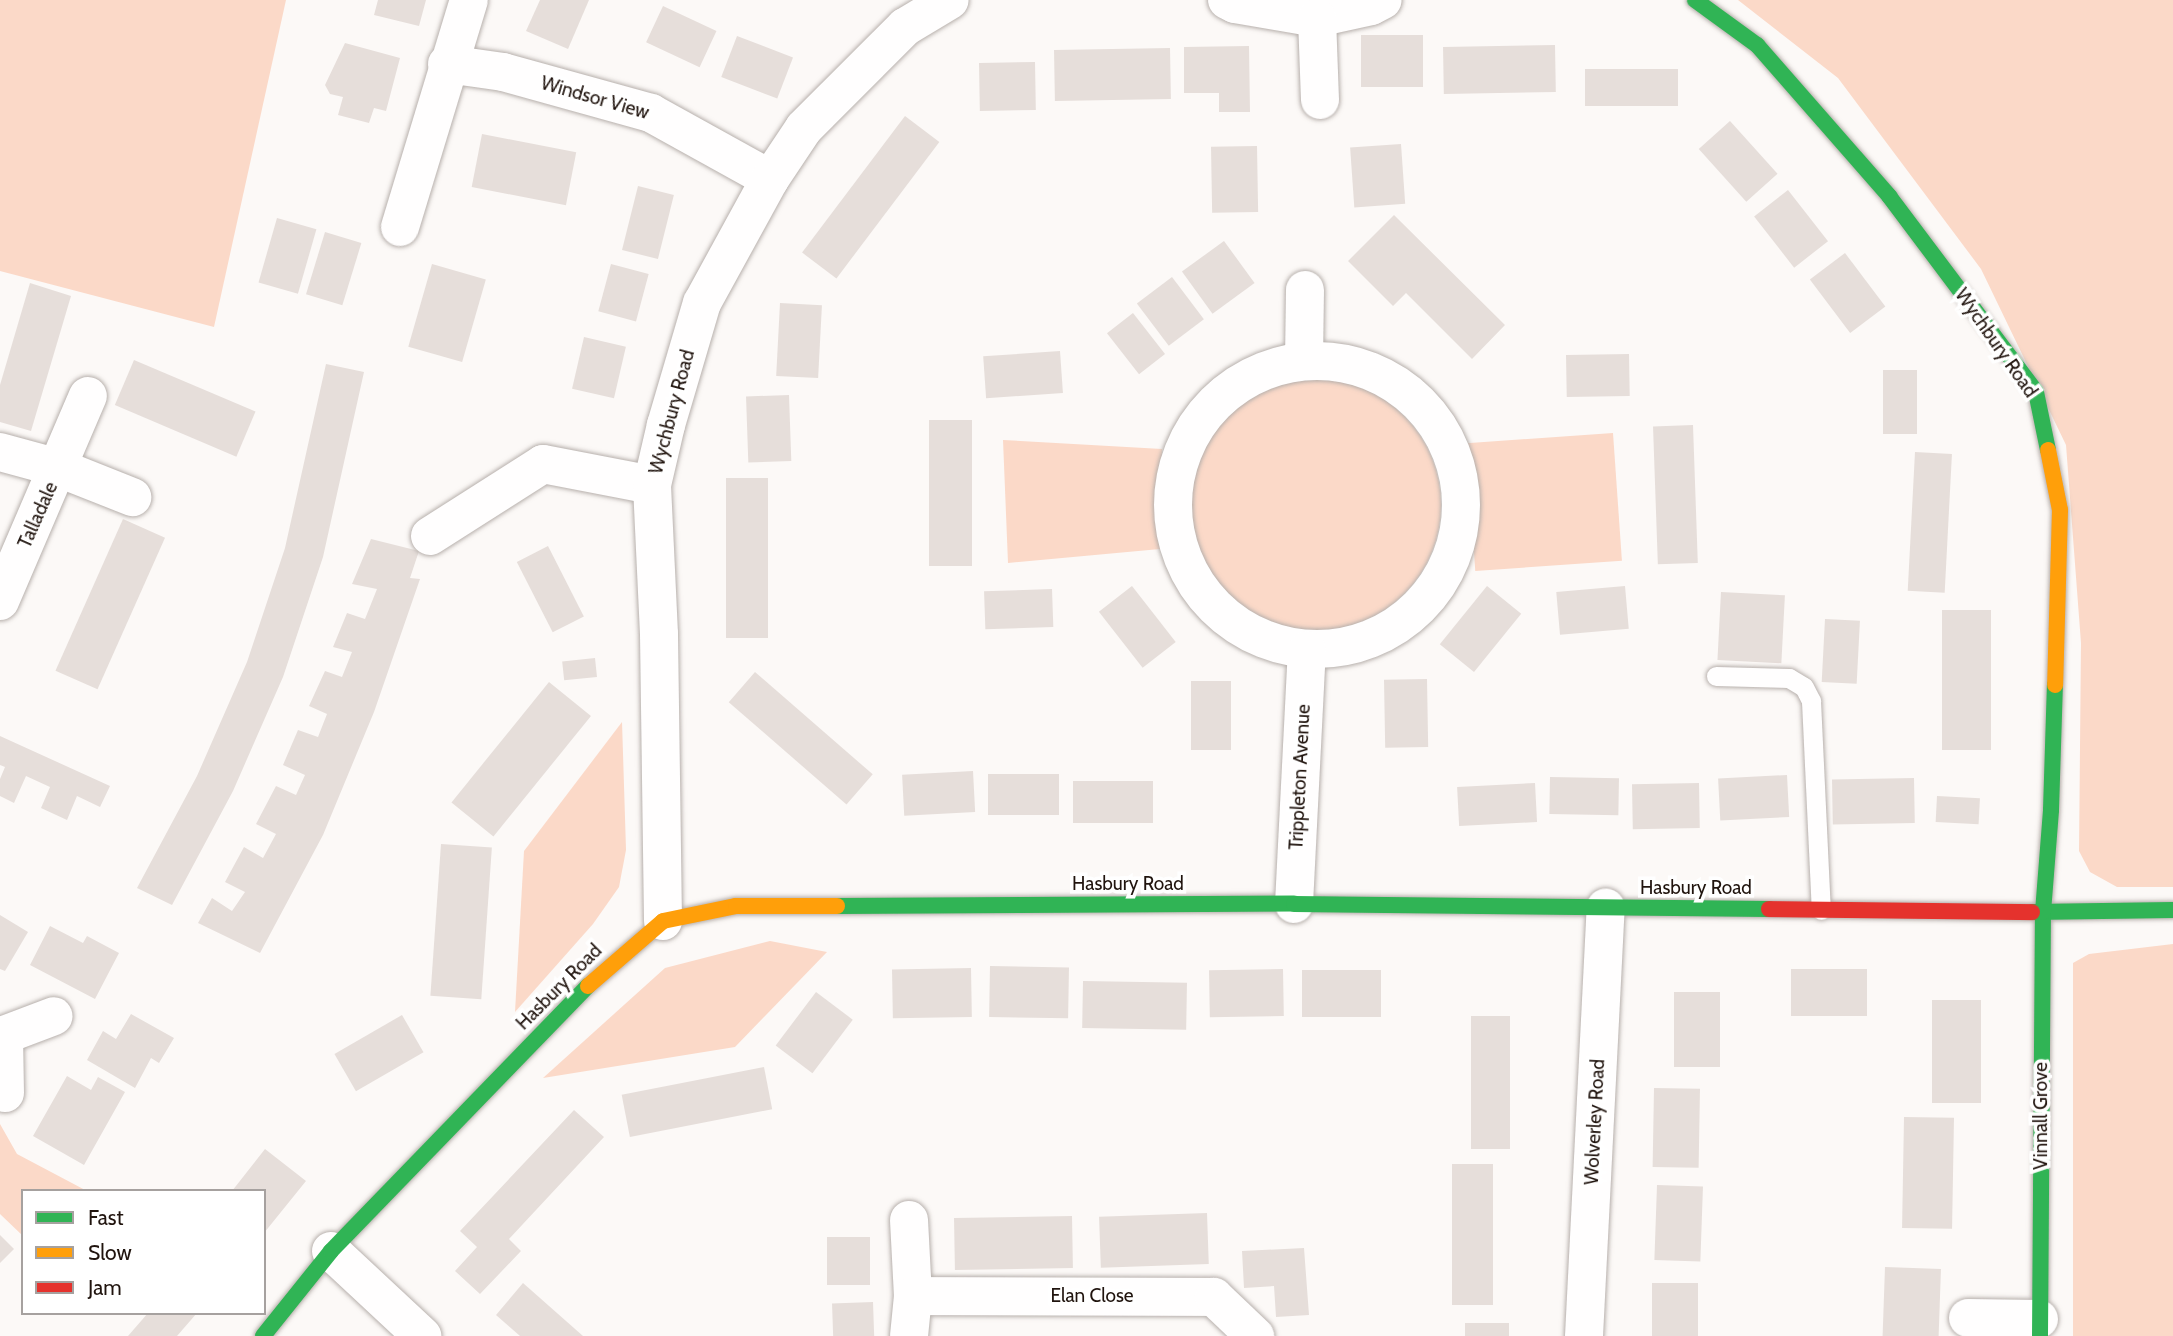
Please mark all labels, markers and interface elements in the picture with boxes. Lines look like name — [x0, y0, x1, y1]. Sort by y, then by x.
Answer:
street label: Windsor View — [538, 72, 652, 124]
street label: Wychbury Road — [1950, 284, 2042, 402]
street label: Wychbury Road — [644, 347, 700, 477]
street label: Talladale — [13, 478, 63, 552]
street label: Trippleton Avenue — [1285, 704, 1315, 850]
street label: Hasbury Road — [1072, 873, 1184, 895]
street label: Hasbury Road — [1640, 877, 1752, 899]
street label: Hasbury Road — [511, 939, 607, 1035]
street label: Wolverley Road — [1580, 1058, 1610, 1186]
street label: Vinnall Grove — [2030, 1062, 2052, 1170]
legend — [21, 1189, 266, 1315]
text: Fast — [88, 1205, 124, 1230]
text: Slow — [88, 1240, 132, 1265]
text: Jam — [88, 1275, 122, 1300]
street label: Elan Close — [1050, 1285, 1134, 1307]

